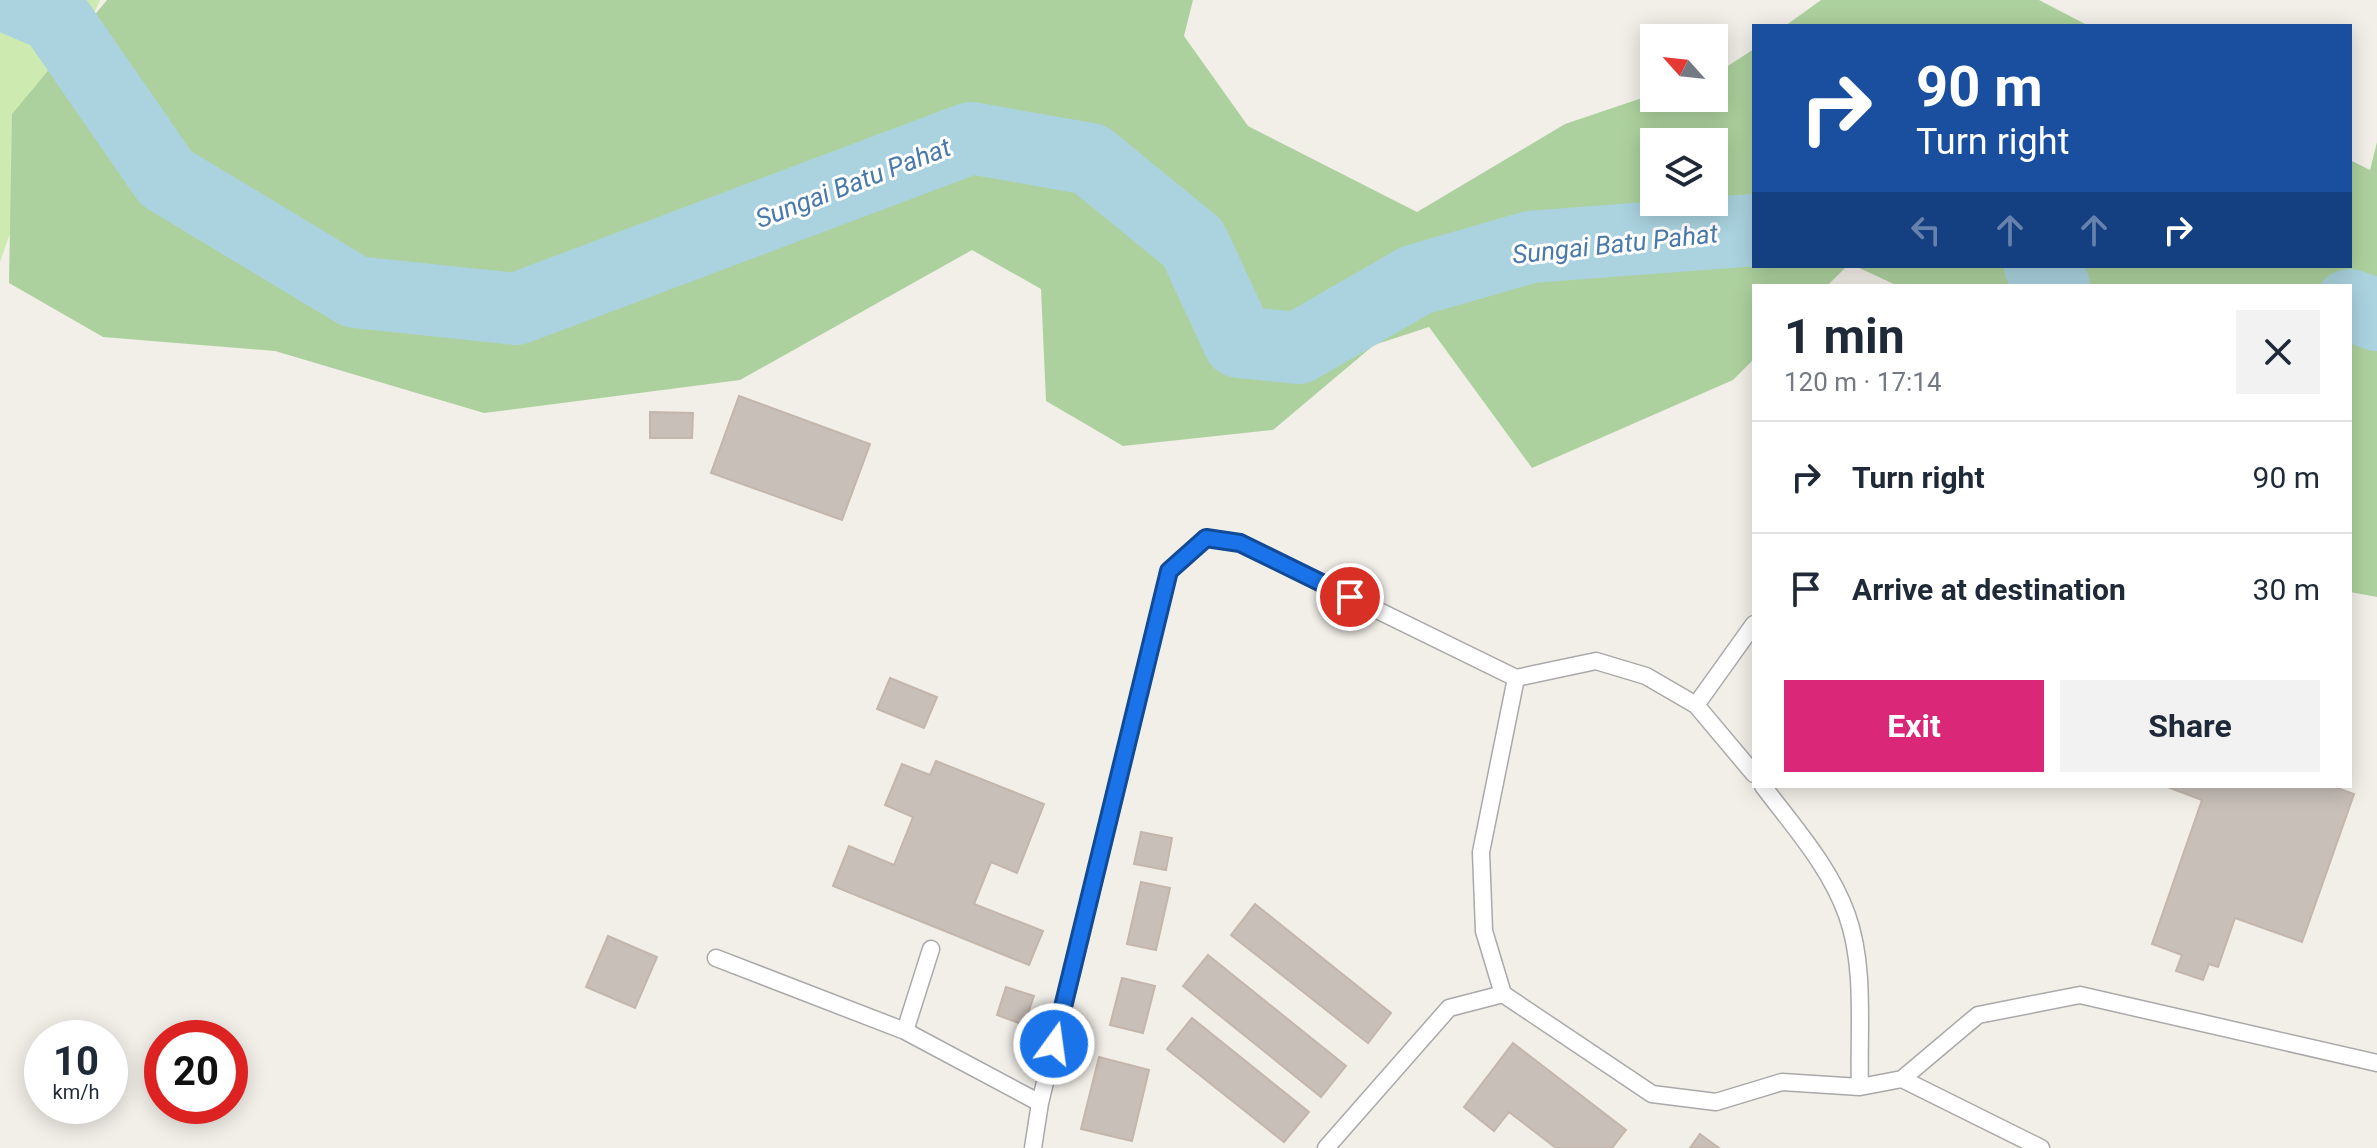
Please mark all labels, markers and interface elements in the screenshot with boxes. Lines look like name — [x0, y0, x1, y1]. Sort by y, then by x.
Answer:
north arrow — [1640, 24, 1728, 112]
map controls — [1640, 24, 1728, 216]
text: 90 m — [1916, 54, 2043, 120]
icon: right — [1784, 56, 1888, 160]
text: Turn right — [1916, 121, 2069, 163]
button: layers — [1640, 128, 1728, 216]
water label: Sungai Batu Pahat — [751, 132, 955, 234]
icon: left — [1904, 208, 1948, 252]
icon: ahead — [1988, 208, 2032, 252]
icon: ahead — [2072, 208, 2116, 252]
icon: right — [2156, 208, 2200, 252]
water label: Sungai Batu Pahat — [1511, 218, 1720, 270]
text: 1 min — [1784, 308, 1905, 365]
button: close — [2236, 310, 2320, 394]
text: 120 m · 17:14 — [1784, 367, 1942, 397]
icon: right — [1784, 455, 1828, 499]
text: Turn right — [1852, 460, 1985, 495]
text: 90 m — [2253, 460, 2320, 495]
pin — [1316, 563, 1384, 631]
icon: arrive — [1784, 567, 1828, 611]
text: Arrive at destination — [1852, 572, 2126, 607]
text: 30 m — [2253, 572, 2320, 607]
icon: arrive — [1328, 575, 1372, 619]
button: Exit — [1784, 680, 2044, 772]
button: Share — [2060, 680, 2320, 772]
position arrow — [1012, 1002, 1096, 1086]
speed limit sign: 20 — [144, 1020, 248, 1124]
text: 10 — [53, 1038, 99, 1085]
text: km/h — [53, 1080, 99, 1104]

